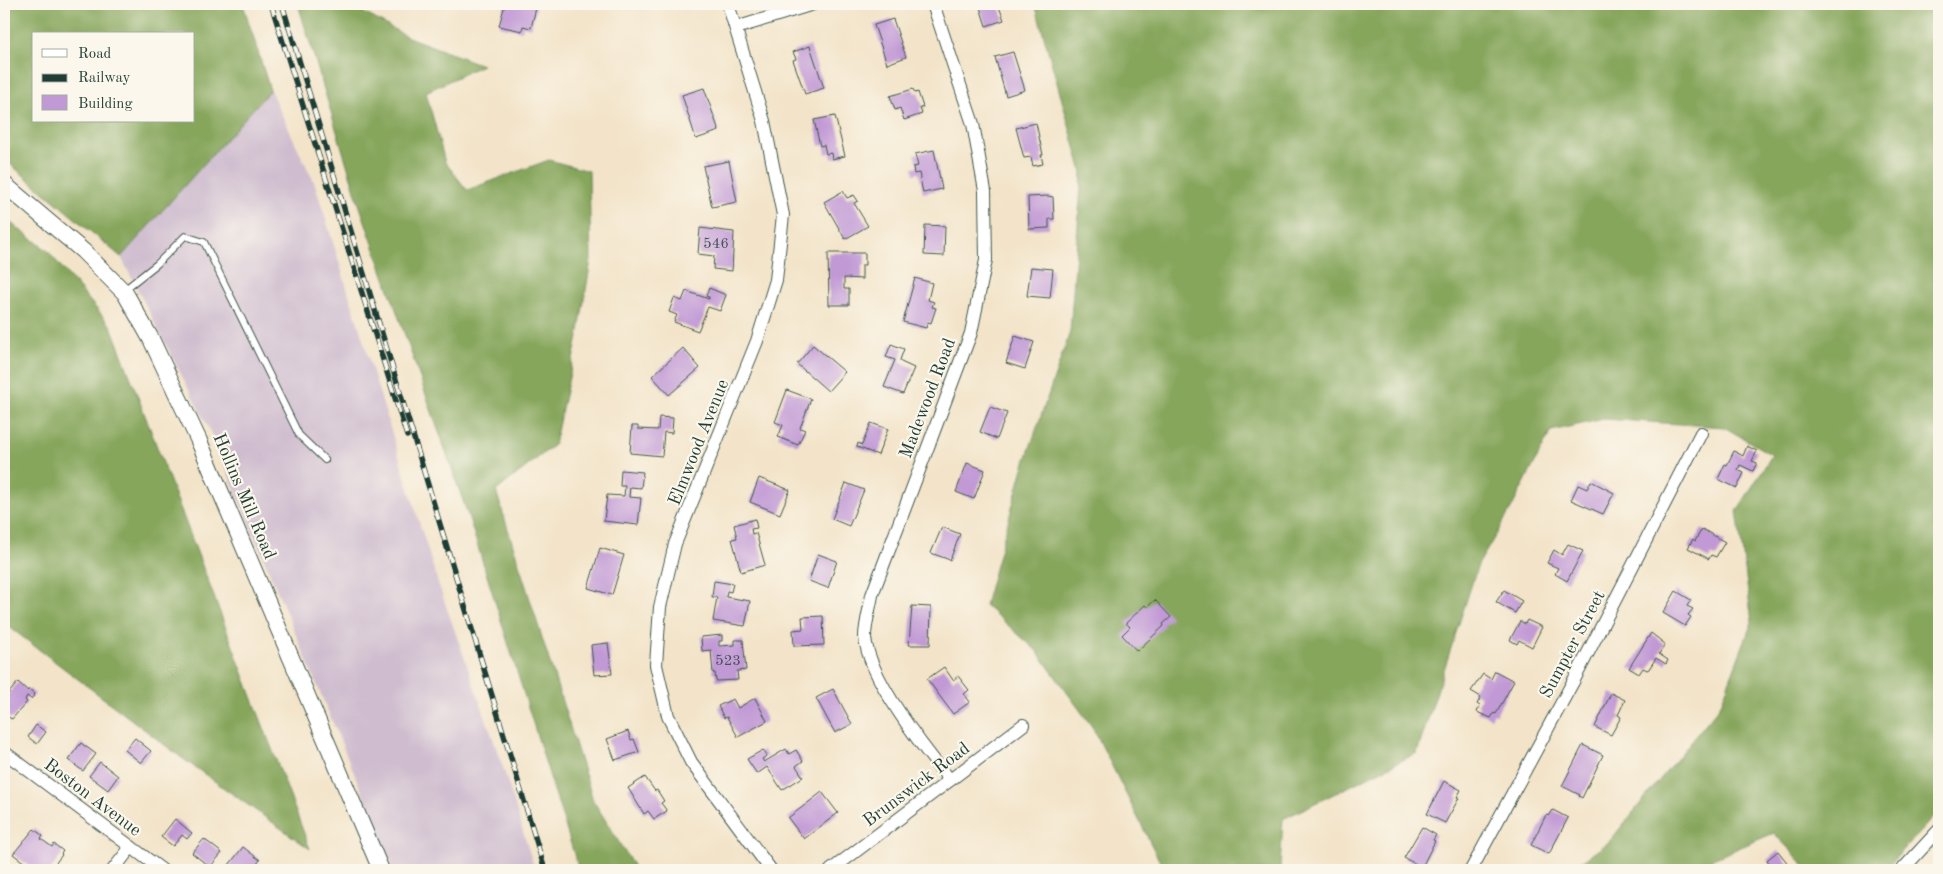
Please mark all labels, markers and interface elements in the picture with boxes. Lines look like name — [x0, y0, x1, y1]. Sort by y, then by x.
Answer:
legend — [32, 32, 195, 122]
text: Road — [78, 47, 112, 62]
text: Railway — [78, 71, 131, 86]
text: Building — [78, 97, 133, 112]
house number: 546 — [703, 237, 729, 252]
street label: Madewood Road — [897, 336, 959, 461]
street label: Elmwood Avenue — [665, 377, 732, 508]
street label: Hollins Mill Road — [209, 431, 279, 562]
street label: Sumpter Street — [1537, 588, 1609, 701]
house number: 523 — [715, 654, 741, 669]
street label: Brunswick Road — [860, 739, 973, 831]
street label: Boston Avenue — [41, 756, 144, 840]

